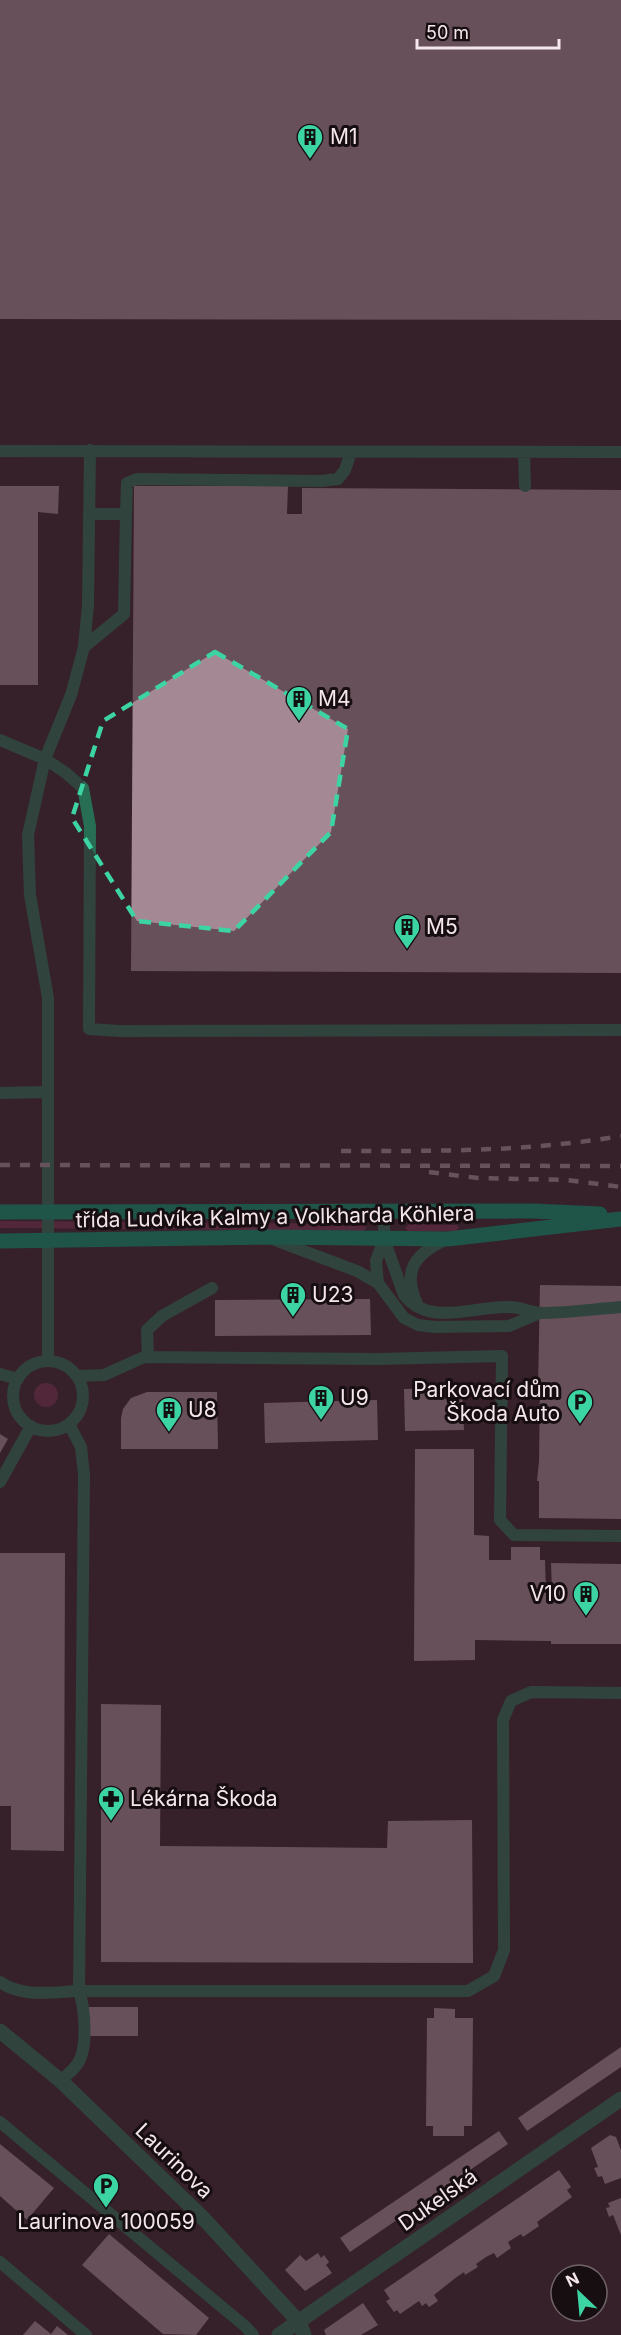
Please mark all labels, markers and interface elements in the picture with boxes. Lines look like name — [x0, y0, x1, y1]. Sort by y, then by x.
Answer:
scale bar — [417, 12, 560, 50]
text: 50 m — [426, 22, 469, 43]
building icon: M1 — [295, 122, 325, 160]
place label: M1 — [330, 124, 358, 149]
building icon: M4 — [284, 684, 314, 722]
place label: M4 — [318, 686, 351, 711]
building icon: M5 — [392, 912, 422, 950]
place label: M5 — [426, 914, 458, 939]
street label: třída Ludvíka Kalmy a Volkharda Köhlera — [75, 1201, 475, 1232]
building icon: U23 — [278, 1280, 308, 1318]
place label: U23 — [312, 1282, 353, 1307]
place label: Parkovací dům Škoda Auto — [413, 1377, 560, 1426]
building icon: U9 — [306, 1383, 336, 1421]
place label: U9 — [340, 1385, 369, 1410]
parking icon: Parkovací dům Škoda Auto — [565, 1387, 595, 1425]
building icon: U8 — [154, 1395, 184, 1433]
place label: U8 — [188, 1397, 217, 1422]
building icon: V10 — [571, 1579, 601, 1617]
place label: V10 — [530, 1581, 566, 1606]
pharmacy icon: Lékárna Škoda — [96, 1784, 126, 1822]
place label: Lékárna Škoda — [130, 1786, 278, 1811]
street label: Laurinova — [131, 2118, 218, 2203]
street label: Dukelská — [394, 2163, 482, 2236]
parking icon: Laurinova 100059 — [91, 2171, 121, 2209]
place label: Laurinova 100059 — [17, 2209, 195, 2234]
north arrow — [549, 2263, 609, 2323]
text: N — [563, 2268, 582, 2291]

